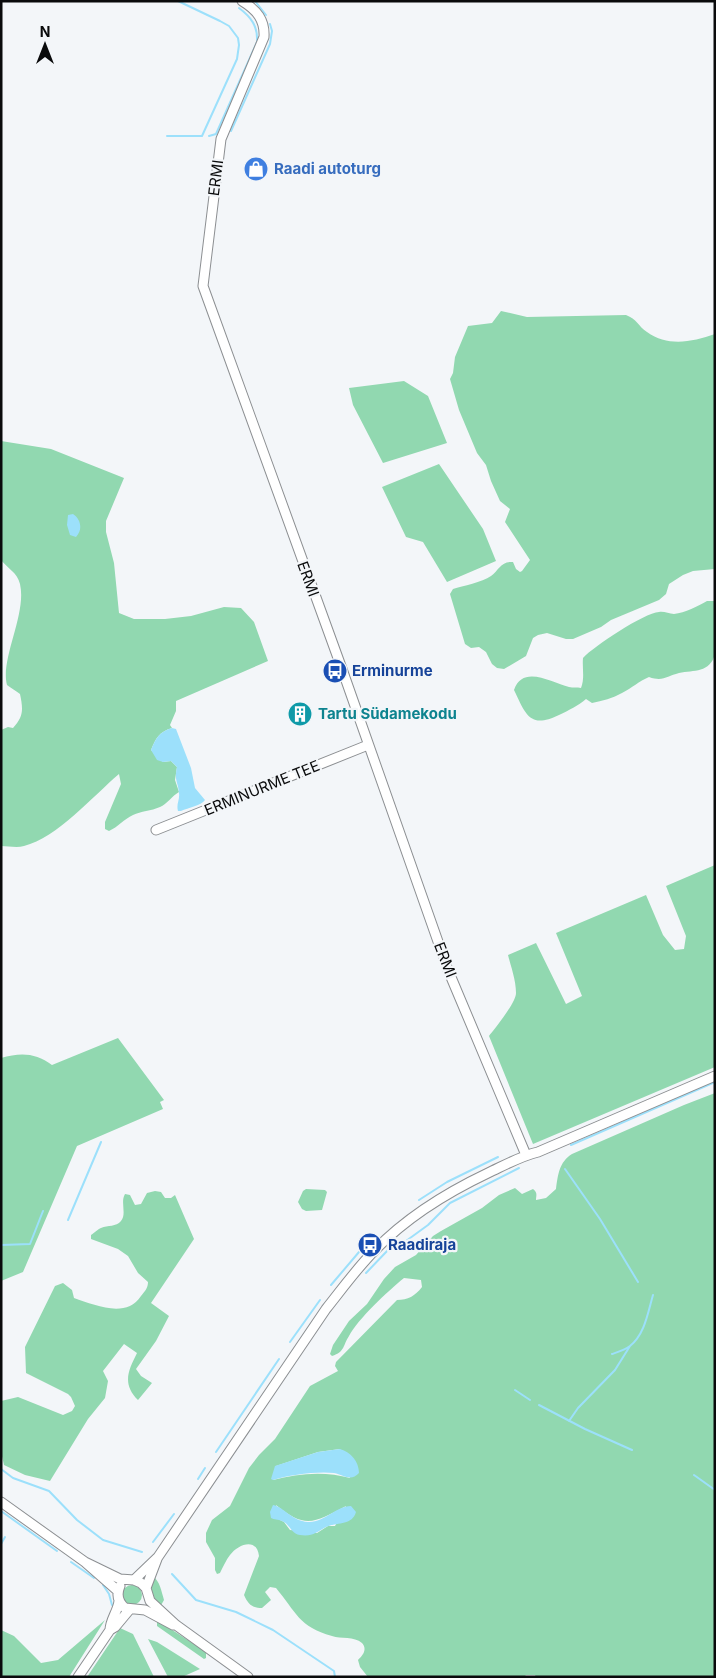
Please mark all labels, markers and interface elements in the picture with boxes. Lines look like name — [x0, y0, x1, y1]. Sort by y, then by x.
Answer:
north arrow — [20, 20, 70, 70]
text: N — [40, 23, 50, 40]
shop icon: Raadi autoturg — [243, 156, 269, 182]
street label: ERMI — [204, 159, 227, 197]
place label: Raadi autoturg — [274, 159, 381, 178]
street label: ERMI — [293, 559, 324, 599]
bus stop icon: Erminurme — [322, 658, 348, 684]
place label: Erminurme — [352, 661, 433, 680]
building icon: Tartu Südamekodu — [287, 701, 313, 727]
place label: Tartu Südamekodu — [318, 704, 457, 723]
street label: ERMINURME TEE — [201, 756, 322, 819]
street label: ERMI — [430, 939, 461, 980]
bus stop icon: Raadiraja — [357, 1232, 383, 1258]
place label: Raadiraja — [388, 1235, 456, 1254]

